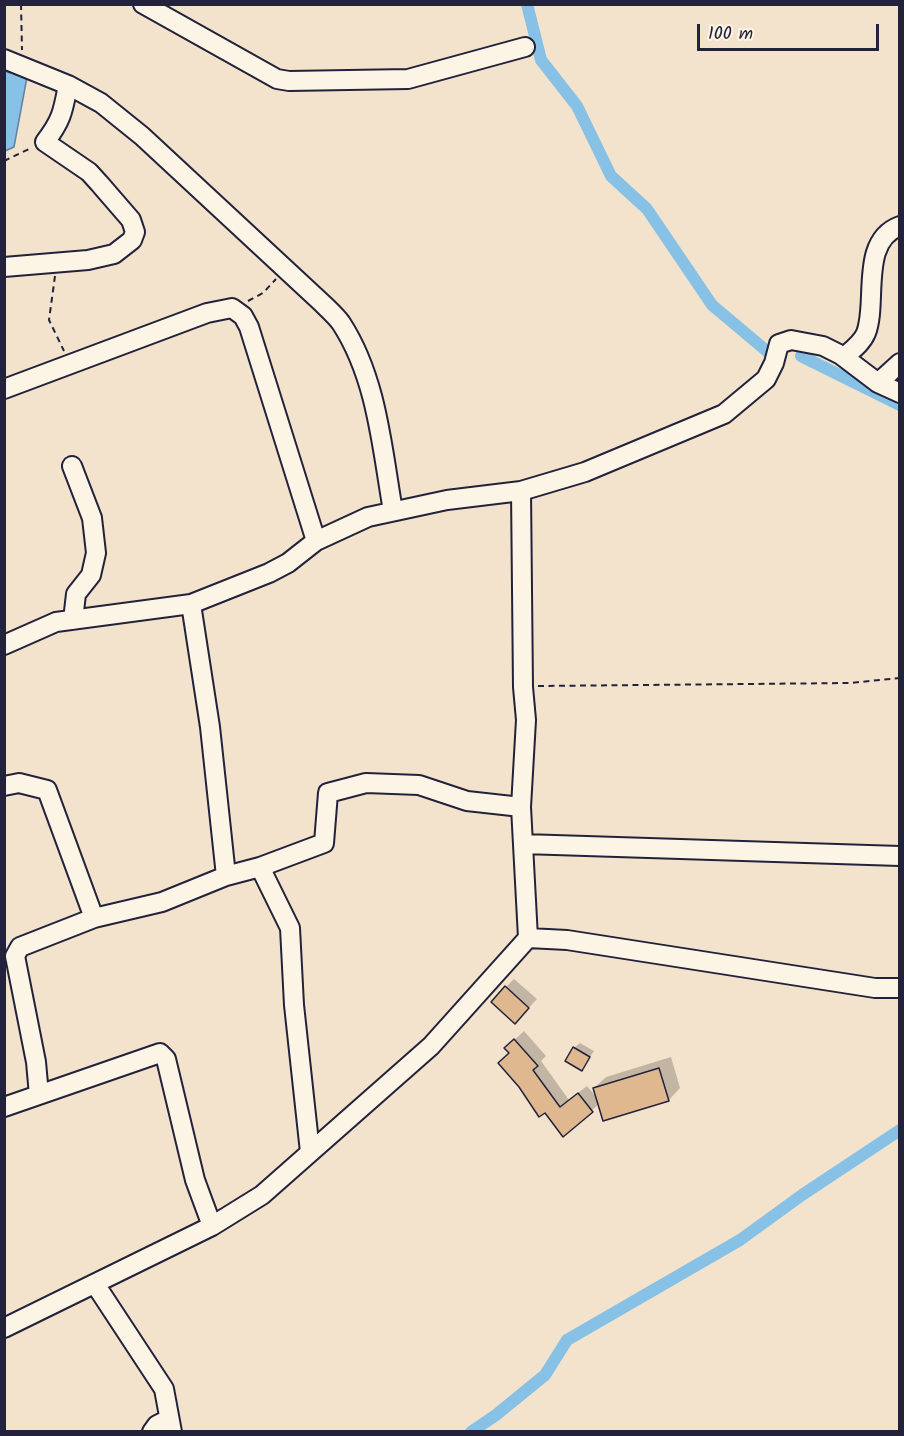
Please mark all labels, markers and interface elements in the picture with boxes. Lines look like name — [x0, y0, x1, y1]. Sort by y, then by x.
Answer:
scale bar — [700, 12, 882, 50]
text: 100 m — [708, 20, 753, 49]

